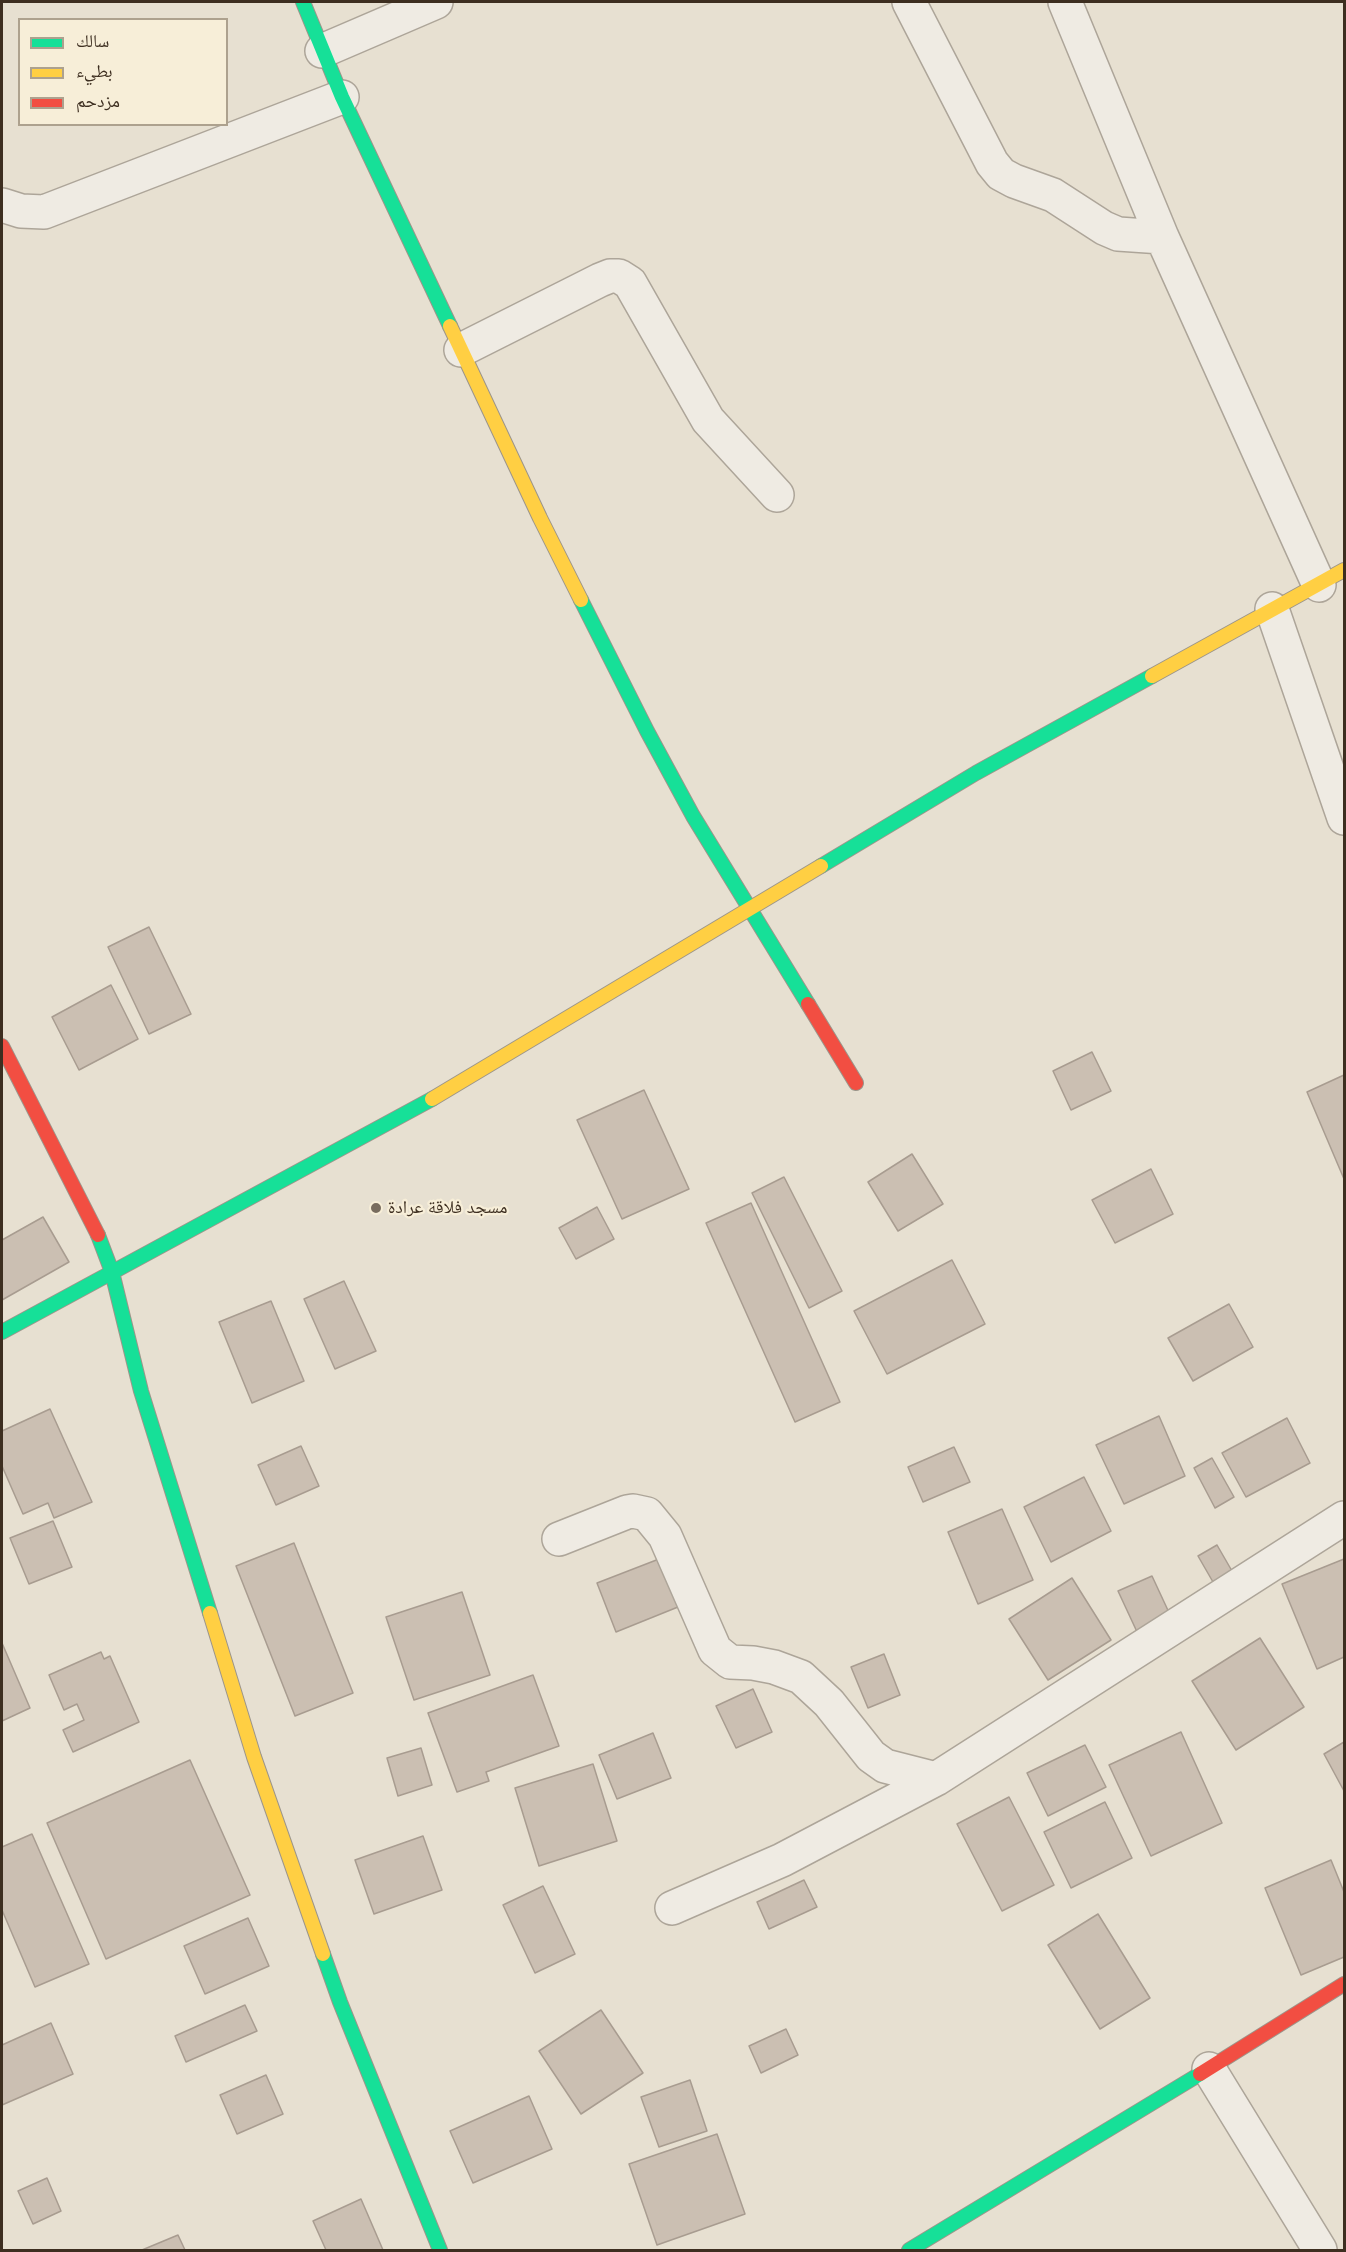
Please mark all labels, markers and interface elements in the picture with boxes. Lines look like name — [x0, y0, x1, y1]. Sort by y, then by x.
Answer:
legend — [18, 18, 228, 126]
text: سالك — [76, 31, 109, 51]
text: بطيء — [76, 61, 113, 81]
text: مزدحم — [76, 91, 120, 111]
place label: مسجد فلاقة عرادة — [388, 1197, 507, 1219]
marker: مسجد فلاقة عرادة — [369, 1201, 383, 1215]

